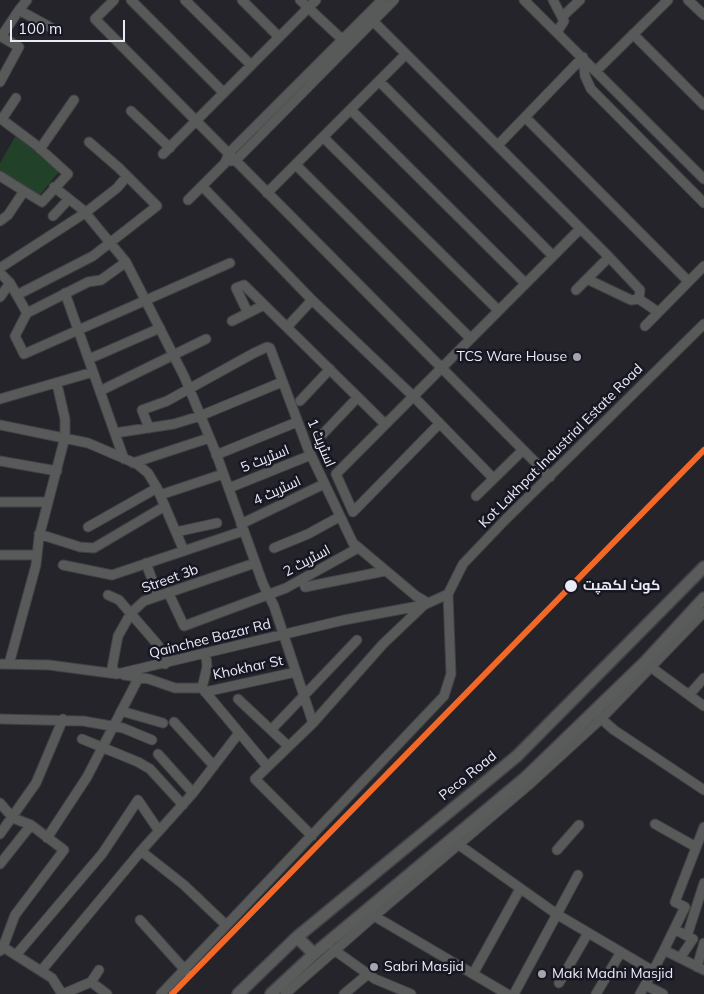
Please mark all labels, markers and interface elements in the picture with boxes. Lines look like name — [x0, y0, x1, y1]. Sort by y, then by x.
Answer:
scale bar — [12, 10, 128, 42]
text: 100 m — [18, 19, 62, 38]
place label: TCS Ware House — [457, 349, 567, 365]
marker: TCS Ware House — [571, 351, 583, 363]
street label: Kot Lakhpat Industrial Estate Road — [476, 361, 646, 531]
street label: اسٹریٹ 1 — [303, 416, 339, 470]
street label: اسٹریٹ 5 — [238, 442, 292, 476]
street label: اسٹریٹ 4 — [250, 473, 304, 509]
street label: اسٹریٹ 2 — [281, 542, 333, 580]
street label: Street 3b — [139, 561, 201, 597]
marker: کوٹ لکھپت — [563, 578, 579, 594]
place label: کوٹ لکھپت — [583, 578, 660, 594]
street label: Qainchee Bazar Rd — [147, 616, 273, 662]
street label: Khokhar St — [211, 652, 285, 684]
street label: Peco Road — [436, 748, 500, 804]
place label: Sabri Masjid — [384, 959, 464, 975]
marker: Sabri Masjid — [368, 961, 380, 973]
place label: Maki Madni Masjid — [552, 966, 673, 982]
marker: Maki Madni Masjid — [536, 968, 548, 980]

